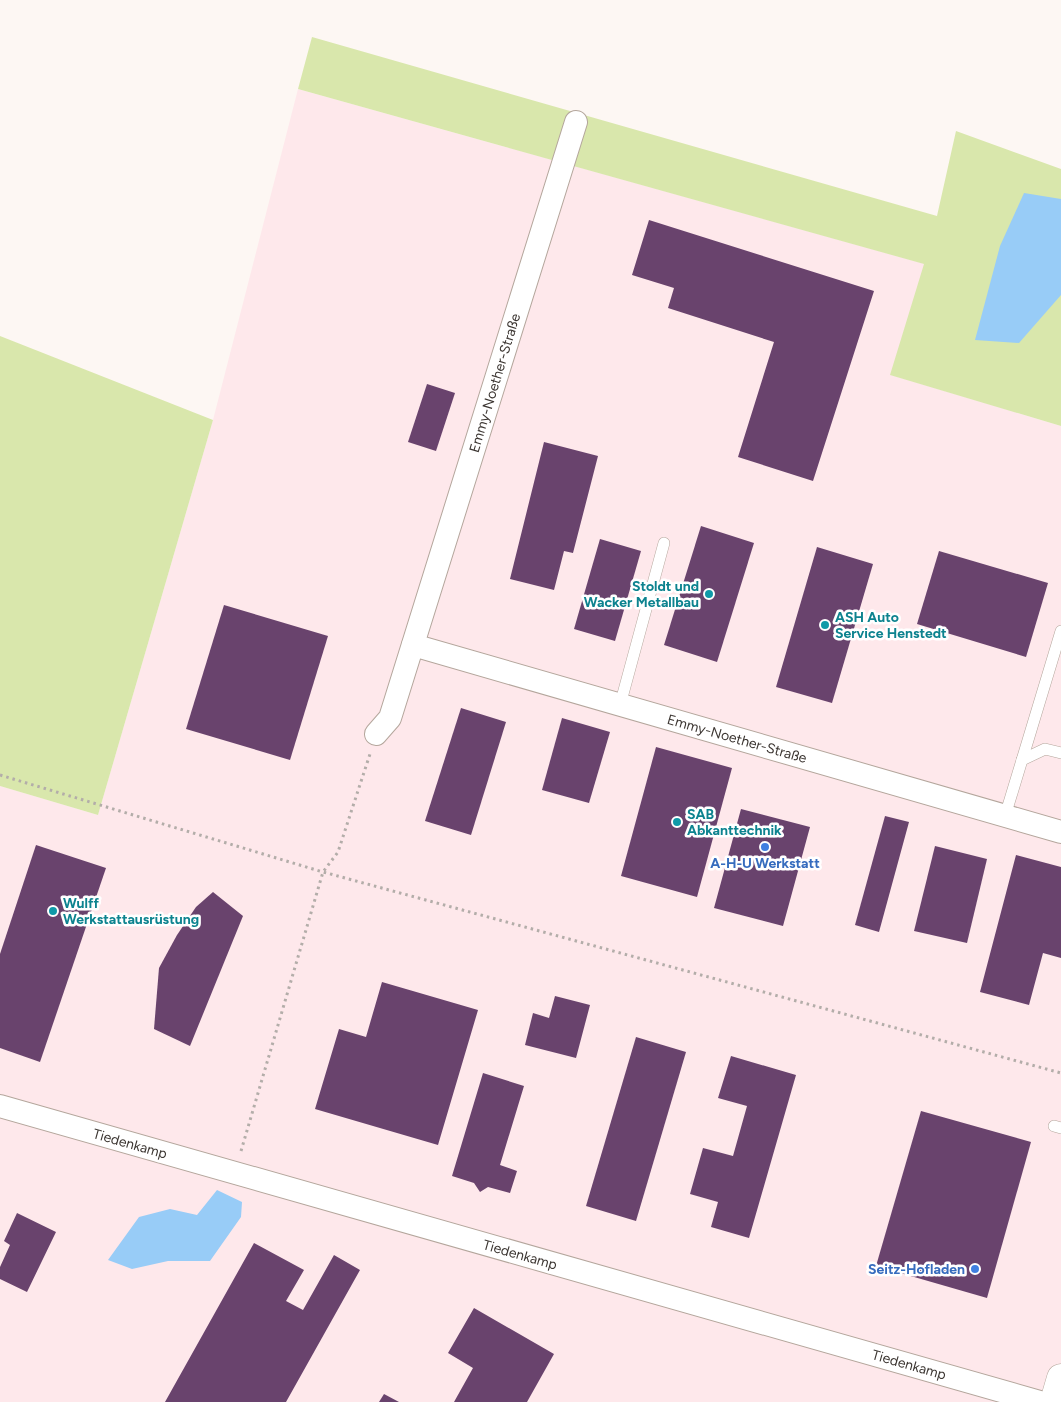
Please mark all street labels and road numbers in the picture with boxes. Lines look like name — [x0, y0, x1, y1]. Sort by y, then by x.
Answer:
street label: Emmy-Noether-Straße — [466, 311, 524, 455]
street label: Emmy-Noether-Straße — [665, 711, 809, 767]
street label: Tiedenkamp — [91, 1125, 169, 1163]
street label: Tiedenkamp — [481, 1236, 559, 1274]
street label: Tiedenkamp — [870, 1346, 948, 1384]

